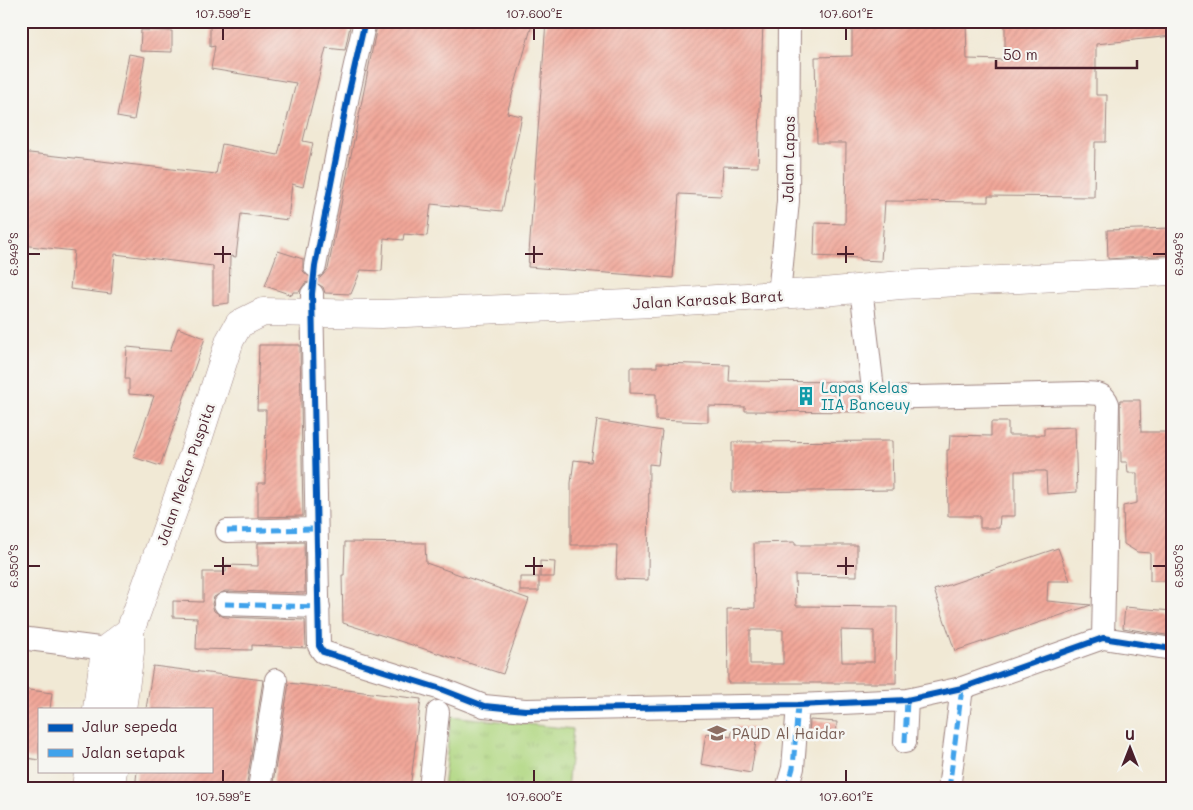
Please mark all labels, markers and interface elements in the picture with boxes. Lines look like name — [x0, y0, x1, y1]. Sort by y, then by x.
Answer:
text: 107.599°E — [195, 5, 251, 21]
text: 107.600°E — [506, 5, 562, 21]
text: 107.601°E — [819, 5, 873, 21]
scale bar — [996, 38, 1137, 70]
text: 50 m — [1003, 44, 1038, 64]
street label: Jalan Lapas — [777, 115, 799, 203]
text: 6.949°S — [5, 232, 21, 276]
text: 6.949°S — [1170, 232, 1186, 276]
street label: Jalan Karasak Barat — [632, 285, 784, 313]
place label: Lapas Kelas IIA Banceuy — [821, 377, 911, 414]
building icon: Lapas Kelas IIA Banceuy — [795, 385, 817, 407]
street label: Jalan Mekar Puspita — [151, 400, 219, 548]
text: 6.950°S — [5, 544, 21, 588]
text: 6.950°S — [1170, 544, 1186, 588]
legend — [38, 708, 212, 772]
text: Jalur sepeda — [82, 716, 178, 736]
school or university icon: PAUD Al Haidar — [706, 722, 728, 744]
north arrow — [1106, 722, 1156, 772]
place label: PAUD Al Haidar — [732, 723, 845, 743]
text: U — [1125, 725, 1135, 744]
text: Jalan setapak — [82, 742, 185, 762]
text: 107.599°E — [195, 788, 251, 804]
text: 107.600°E — [506, 788, 562, 804]
text: 107.601°E — [819, 788, 873, 804]

